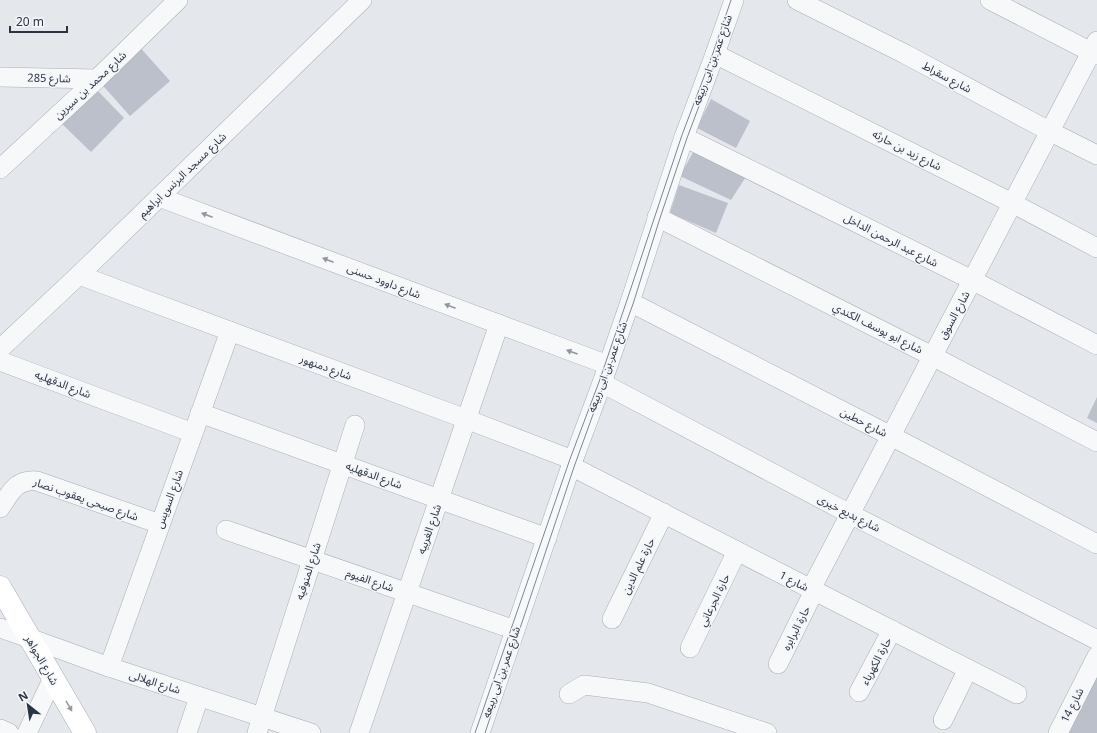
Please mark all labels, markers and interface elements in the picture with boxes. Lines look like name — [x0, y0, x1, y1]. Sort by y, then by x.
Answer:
scale bar — [10, 8, 67, 34]
street label: شارع عمر بن ابى ربيعه — [688, 12, 736, 108]
text: 20 m — [16, 13, 44, 30]
street label: شارع محمد بن سيرين — [50, 47, 130, 123]
street label: شارع سقراط — [920, 57, 975, 97]
street label: شارع 285 — [27, 70, 71, 86]
street label: شارع زيد بن حارثه — [870, 126, 945, 175]
street label: شارع مسجد البرنس ابراهيم — [134, 128, 231, 222]
street label: شارع عبد الرحمن الداخل — [841, 209, 941, 271]
one-way arrow — [200, 211, 212, 217]
one-way arrow — [322, 257, 334, 263]
street label: شارع داوود حسنى — [345, 260, 424, 303]
street label: شارع السوق — [935, 288, 974, 342]
street label: شارع ابو يوسف الكندي — [830, 298, 926, 359]
one-way arrow — [444, 303, 456, 309]
street label: شارع عمر بن ابى ربيعه — [583, 319, 631, 415]
one-way arrow — [565, 348, 577, 354]
street label: شارع دمنهور — [297, 350, 354, 384]
street label: شارع الدقهليه — [33, 366, 94, 402]
street label: شارع حطين — [838, 403, 891, 441]
street label: شارع الدقهليه — [344, 457, 405, 493]
street label: شارع السويس — [151, 467, 187, 531]
street label: شارع صبحى يعقوب نصار — [30, 473, 141, 525]
street label: شارع بديع خيرى — [815, 490, 883, 536]
street label: شارع الغربيه — [413, 501, 445, 556]
street label: حارة علم الدين — [617, 535, 660, 597]
street label: شارع المنوفيه — [291, 540, 325, 602]
street label: شارع الفيوم — [344, 564, 397, 596]
street label: شارع 1 — [777, 567, 812, 595]
street label: حارة الجرعاني — [694, 570, 735, 630]
street label: حارة البرابره — [778, 603, 813, 653]
street label: شارع عمر بن ابى ربيعه — [478, 624, 524, 720]
street label: شارع الجواهر — [21, 631, 63, 688]
street label: حارة الكهرباء — [857, 634, 895, 687]
street label: شارع الهلالى — [127, 666, 183, 698]
north arrow — [8, 685, 48, 725]
street label: شارع 14 — [1056, 685, 1088, 725]
text: N — [15, 687, 30, 705]
one-way arrow — [65, 701, 73, 711]

